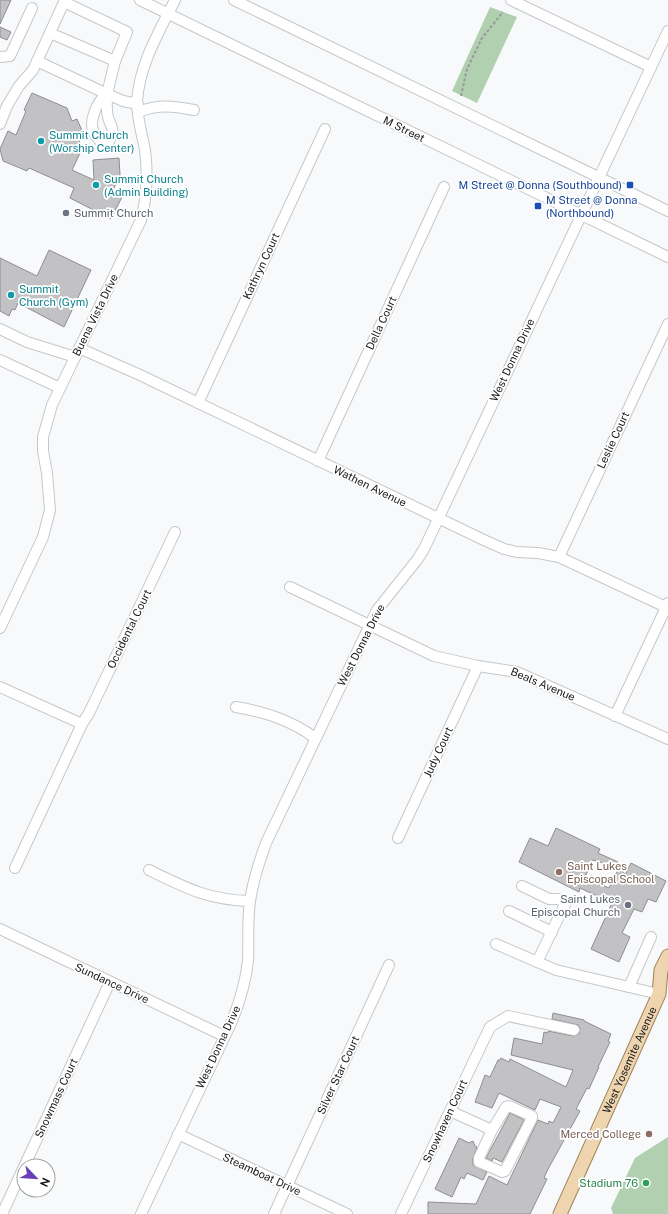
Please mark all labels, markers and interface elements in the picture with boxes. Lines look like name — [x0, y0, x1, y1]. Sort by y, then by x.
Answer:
street label: M Street — [381, 114, 427, 144]
place label: Summit Church (Worship Center) — [49, 129, 134, 154]
marker: Summit Church (Worship Center) — [36, 136, 46, 146]
place label: Summit Church (Admin Building) — [104, 173, 189, 198]
place label: M Street @ Donna (Southbound) — [458, 179, 622, 191]
marker: Summit Church (Admin Building) — [91, 180, 101, 190]
marker: M Street @ Donna (Southbound) — [625, 180, 635, 190]
place label: M Street @ Donna (Northbound) — [546, 194, 637, 219]
marker: M Street @ Donna (Northbound) — [533, 201, 543, 211]
place label: Summit Church — [74, 207, 153, 219]
marker: Summit Church — [61, 208, 71, 218]
street label: Kathryn Court — [240, 231, 282, 301]
street label: Buena Vista Drive — [70, 272, 120, 358]
place label: Summit Church (Gym) — [19, 283, 89, 308]
marker: Summit Church (Gym) — [6, 290, 16, 300]
street label: Della Court — [363, 294, 399, 352]
street label: West Donna Drive — [488, 317, 536, 403]
street label: Leslie Court — [595, 410, 631, 470]
street label: Wathen Avenue — [332, 463, 408, 509]
street label: Occidental Court — [105, 588, 153, 670]
street label: West Donna Drive — [335, 602, 387, 688]
street label: Beals Avenue — [509, 665, 577, 703]
street label: Judy Court — [421, 725, 455, 779]
place label: Saint Lukes Episcopal School — [567, 860, 655, 885]
marker: Saint Lukes Episcopal School — [554, 867, 564, 877]
place label: Saint Lukes Episcopal Church — [531, 893, 620, 918]
marker: Saint Lukes Episcopal Church — [623, 900, 633, 910]
street label: Sundance Drive — [73, 961, 151, 1005]
street label: West Donna Drive — [194, 1004, 242, 1090]
street label: West Yosemite Avenue — [600, 1005, 659, 1115]
street label: Silver Star Court — [315, 1034, 361, 1116]
street label: Snowmass Court — [32, 1056, 80, 1140]
street label: Snowhaven Court — [421, 1078, 469, 1164]
place label: Merced College — [560, 1128, 641, 1140]
marker: Merced College — [644, 1129, 654, 1139]
street label: Steamboat Drive — [221, 1151, 303, 1197]
north arrow — [16, 1158, 56, 1198]
text: N — [38, 1176, 52, 1189]
place label: Stadium 76 — [579, 1177, 638, 1189]
marker: Stadium 76 — [641, 1178, 651, 1188]

